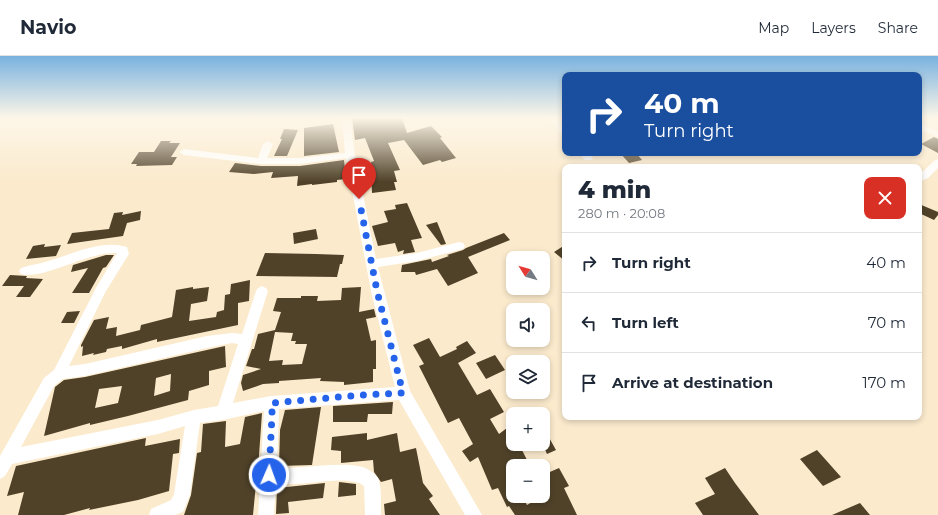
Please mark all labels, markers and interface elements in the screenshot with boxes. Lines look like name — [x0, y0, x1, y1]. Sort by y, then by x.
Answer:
text: Navio — [20, 16, 76, 39]
text: Map — [758, 19, 789, 37]
text: Layers — [811, 19, 856, 37]
text: Share — [878, 19, 918, 37]
text: 40 m — [644, 86, 720, 120]
icon: right — [578, 88, 630, 140]
text: Turn right — [644, 120, 734, 142]
pin — [342, 158, 376, 199]
icon: arrive — [348, 164, 370, 186]
text: 4 min — [578, 175, 651, 204]
button: close — [864, 177, 906, 219]
text: 280 m · 20:08 — [578, 205, 665, 221]
north arrow — [506, 251, 550, 295]
map controls — [506, 251, 550, 503]
icon: right — [578, 252, 600, 274]
text: Turn right — [612, 253, 691, 272]
text: 40 m — [866, 253, 906, 272]
button: sound — [506, 303, 550, 347]
icon: left — [578, 312, 600, 334]
text: Turn left — [612, 313, 679, 332]
text: 70 m — [868, 313, 906, 332]
button: layers — [506, 355, 550, 399]
icon: arrive — [578, 372, 600, 394]
text: Arrive at destination — [612, 373, 773, 392]
text: 170 m — [862, 373, 906, 392]
button: + — [506, 407, 550, 451]
position arrow — [248, 454, 290, 496]
button: − — [506, 459, 550, 503]

